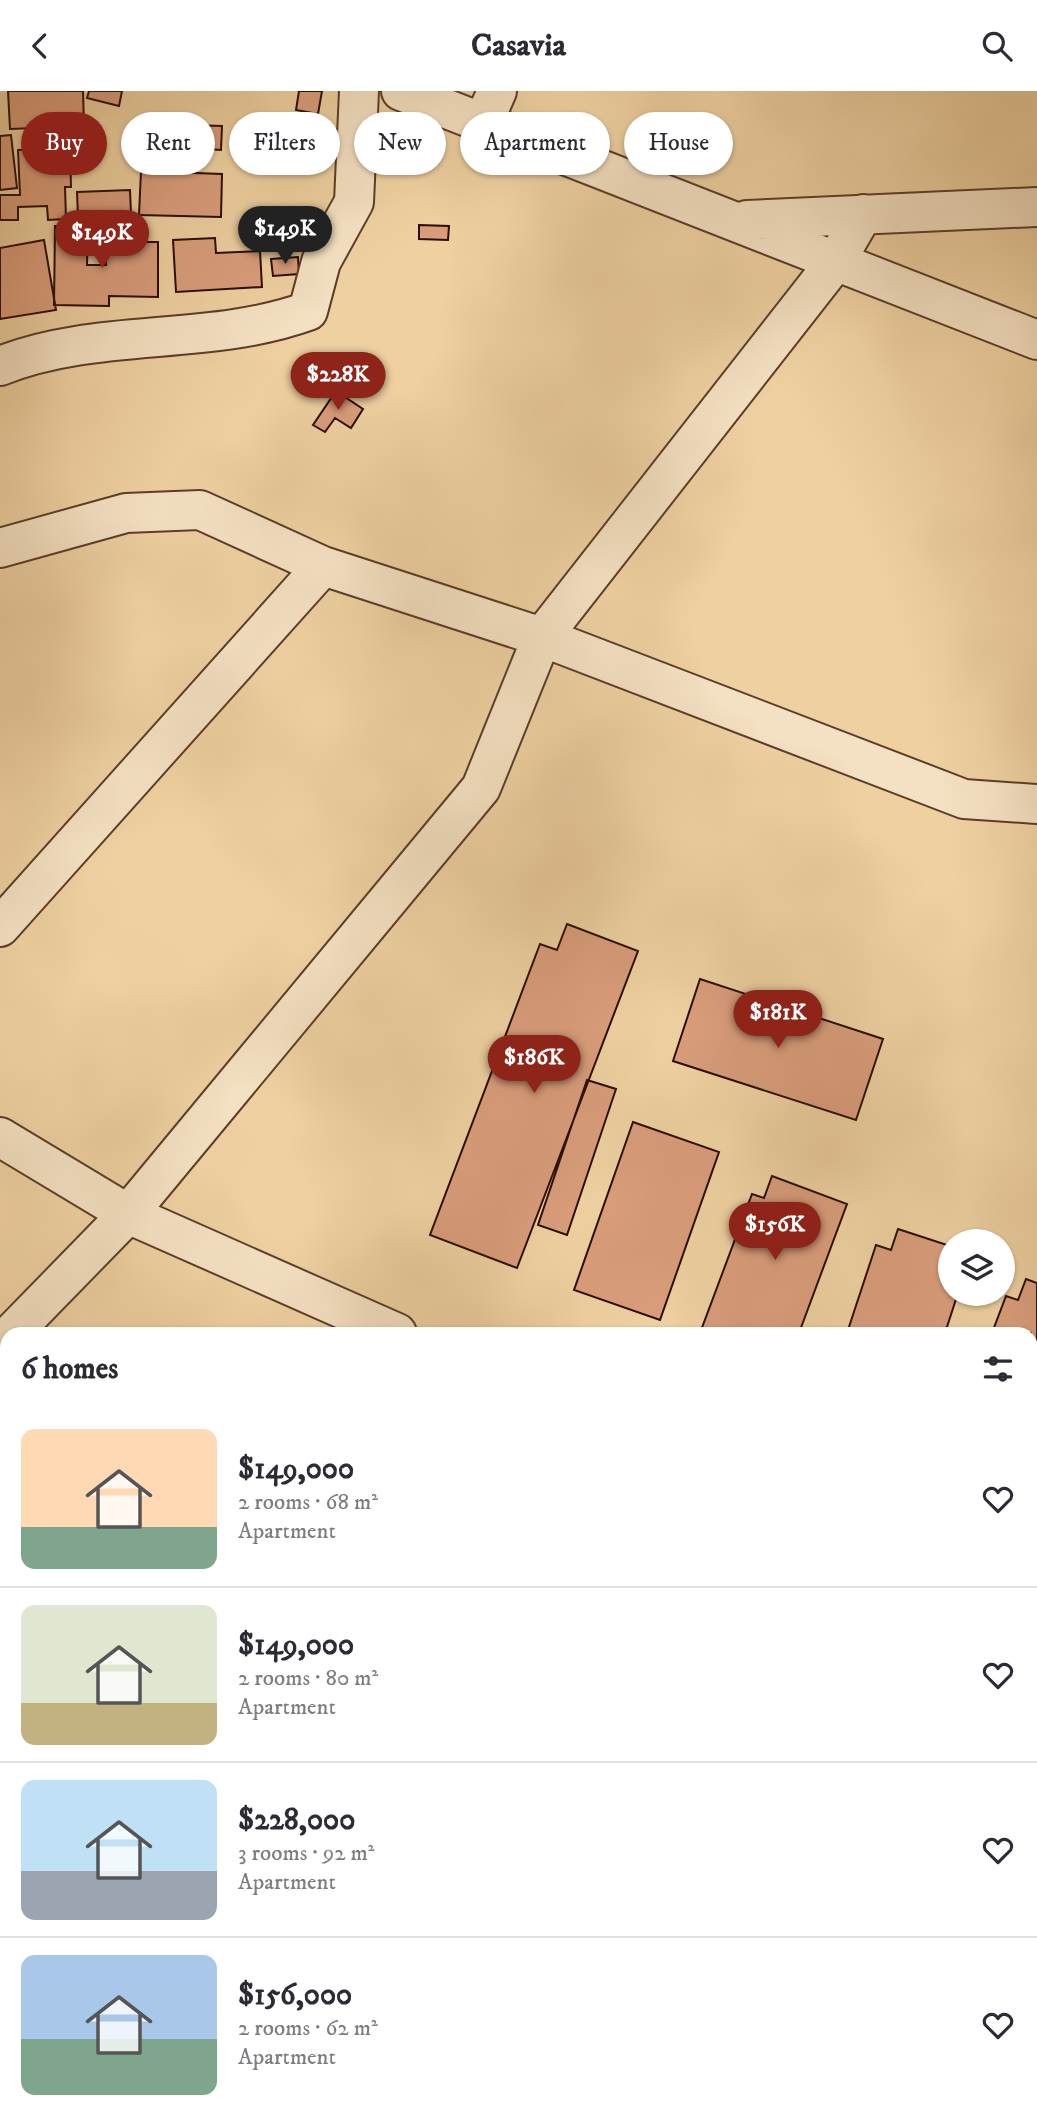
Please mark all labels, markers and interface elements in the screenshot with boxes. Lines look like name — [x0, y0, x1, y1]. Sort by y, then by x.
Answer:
text: Casavia — [471, 26, 566, 66]
icon: back — [21, 27, 59, 65]
icon: search — [978, 27, 1016, 65]
chip: Buy — [21, 112, 107, 175]
chip: Rent — [121, 112, 215, 175]
chip: Filters — [229, 112, 340, 175]
chip: New — [354, 112, 446, 175]
chip: Apartment — [460, 112, 610, 175]
chip: House — [624, 112, 733, 175]
pin: $149K — [236, 207, 334, 266]
pin: $149K — [53, 211, 151, 270]
text: $149K — [254, 214, 316, 243]
text: $149K — [71, 218, 133, 247]
pin: $228K — [289, 353, 387, 412]
text: $228K — [307, 360, 369, 389]
pin: $181K — [729, 991, 827, 1050]
text: $181K — [749, 998, 807, 1027]
pin: $186K — [485, 1035, 583, 1095]
text: $186K — [504, 1043, 564, 1072]
pin: $156K — [726, 1203, 824, 1262]
text: $156K — [745, 1210, 805, 1239]
map controls — [938, 1229, 1015, 1306]
button: layers — [938, 1229, 1015, 1306]
icon: filters — [979, 1350, 1017, 1388]
text: 6 homes — [21, 1351, 118, 1388]
text: $149,000 — [238, 1451, 354, 1488]
icon: home — [77, 1457, 161, 1541]
icon: heart — [979, 1480, 1017, 1518]
text: 2 rooms · 68 m² — [238, 1488, 378, 1517]
text: Apartment — [238, 1517, 336, 1546]
text: $149,000 — [238, 1627, 354, 1664]
icon: home — [77, 1633, 161, 1717]
icon: heart — [979, 1656, 1017, 1694]
text: 2 rooms · 80 m² — [238, 1664, 378, 1693]
text: Apartment — [238, 1693, 336, 1722]
text: $228,000 — [238, 1802, 355, 1839]
icon: home — [77, 1808, 161, 1892]
icon: heart — [979, 1831, 1017, 1869]
text: 3 rooms · 92 m² — [238, 1839, 375, 1868]
text: Apartment — [238, 1868, 336, 1897]
text: $156,000 — [238, 1977, 352, 2014]
icon: home — [77, 1983, 161, 2067]
icon: heart — [979, 2006, 1017, 2044]
text: 2 rooms · 62 m² — [238, 2014, 378, 2043]
text: Apartment — [238, 2043, 336, 2072]

